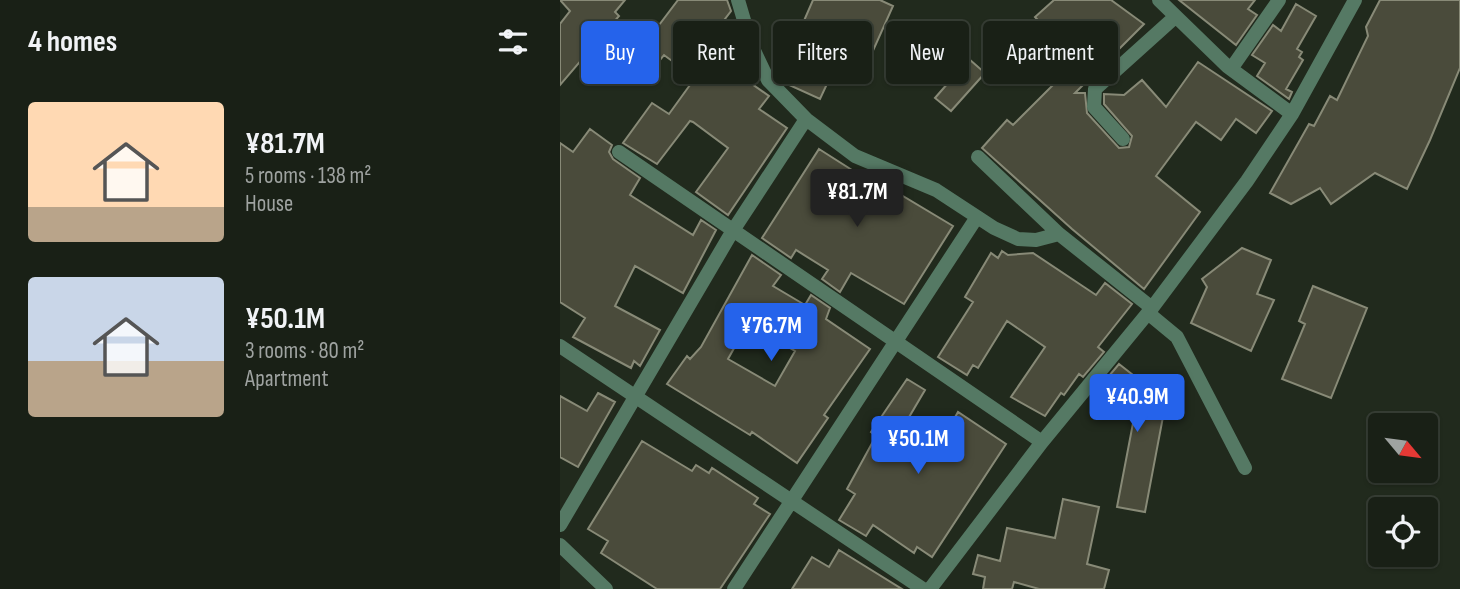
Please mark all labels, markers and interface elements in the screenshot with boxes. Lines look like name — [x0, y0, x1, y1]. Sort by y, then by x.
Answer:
chip: Buy — [581, 21, 659, 84]
chip: Rent — [673, 21, 759, 84]
chip: Filters — [773, 21, 872, 84]
chip: New — [886, 21, 969, 84]
chip: Apartment — [983, 21, 1118, 84]
icon: filters — [494, 23, 532, 61]
text: 4 homes — [28, 24, 117, 60]
text: ¥81.7M — [245, 126, 325, 162]
icon: home — [84, 130, 168, 214]
text: 5 rooms · 138 m² — [245, 162, 371, 190]
pin: ¥81.7M — [800, 170, 914, 229]
text: ¥81.7M — [826, 178, 888, 206]
text: House — [245, 190, 293, 218]
text: ¥50.1M — [245, 301, 325, 337]
pin: ¥76.7M — [714, 304, 828, 363]
icon: home — [84, 305, 168, 389]
text: ¥76.7M — [740, 312, 802, 340]
text: 3 rooms · 80 m² — [245, 337, 364, 365]
text: Apartment — [245, 365, 329, 393]
pin: ¥40.9M — [1080, 374, 1194, 434]
text: ¥40.9M — [1106, 383, 1168, 411]
north arrow — [1368, 413, 1438, 483]
map controls — [1368, 413, 1438, 567]
pin: ¥50.1M — [861, 416, 975, 476]
text: ¥50.1M — [887, 425, 949, 453]
button: locate — [1368, 497, 1438, 567]

